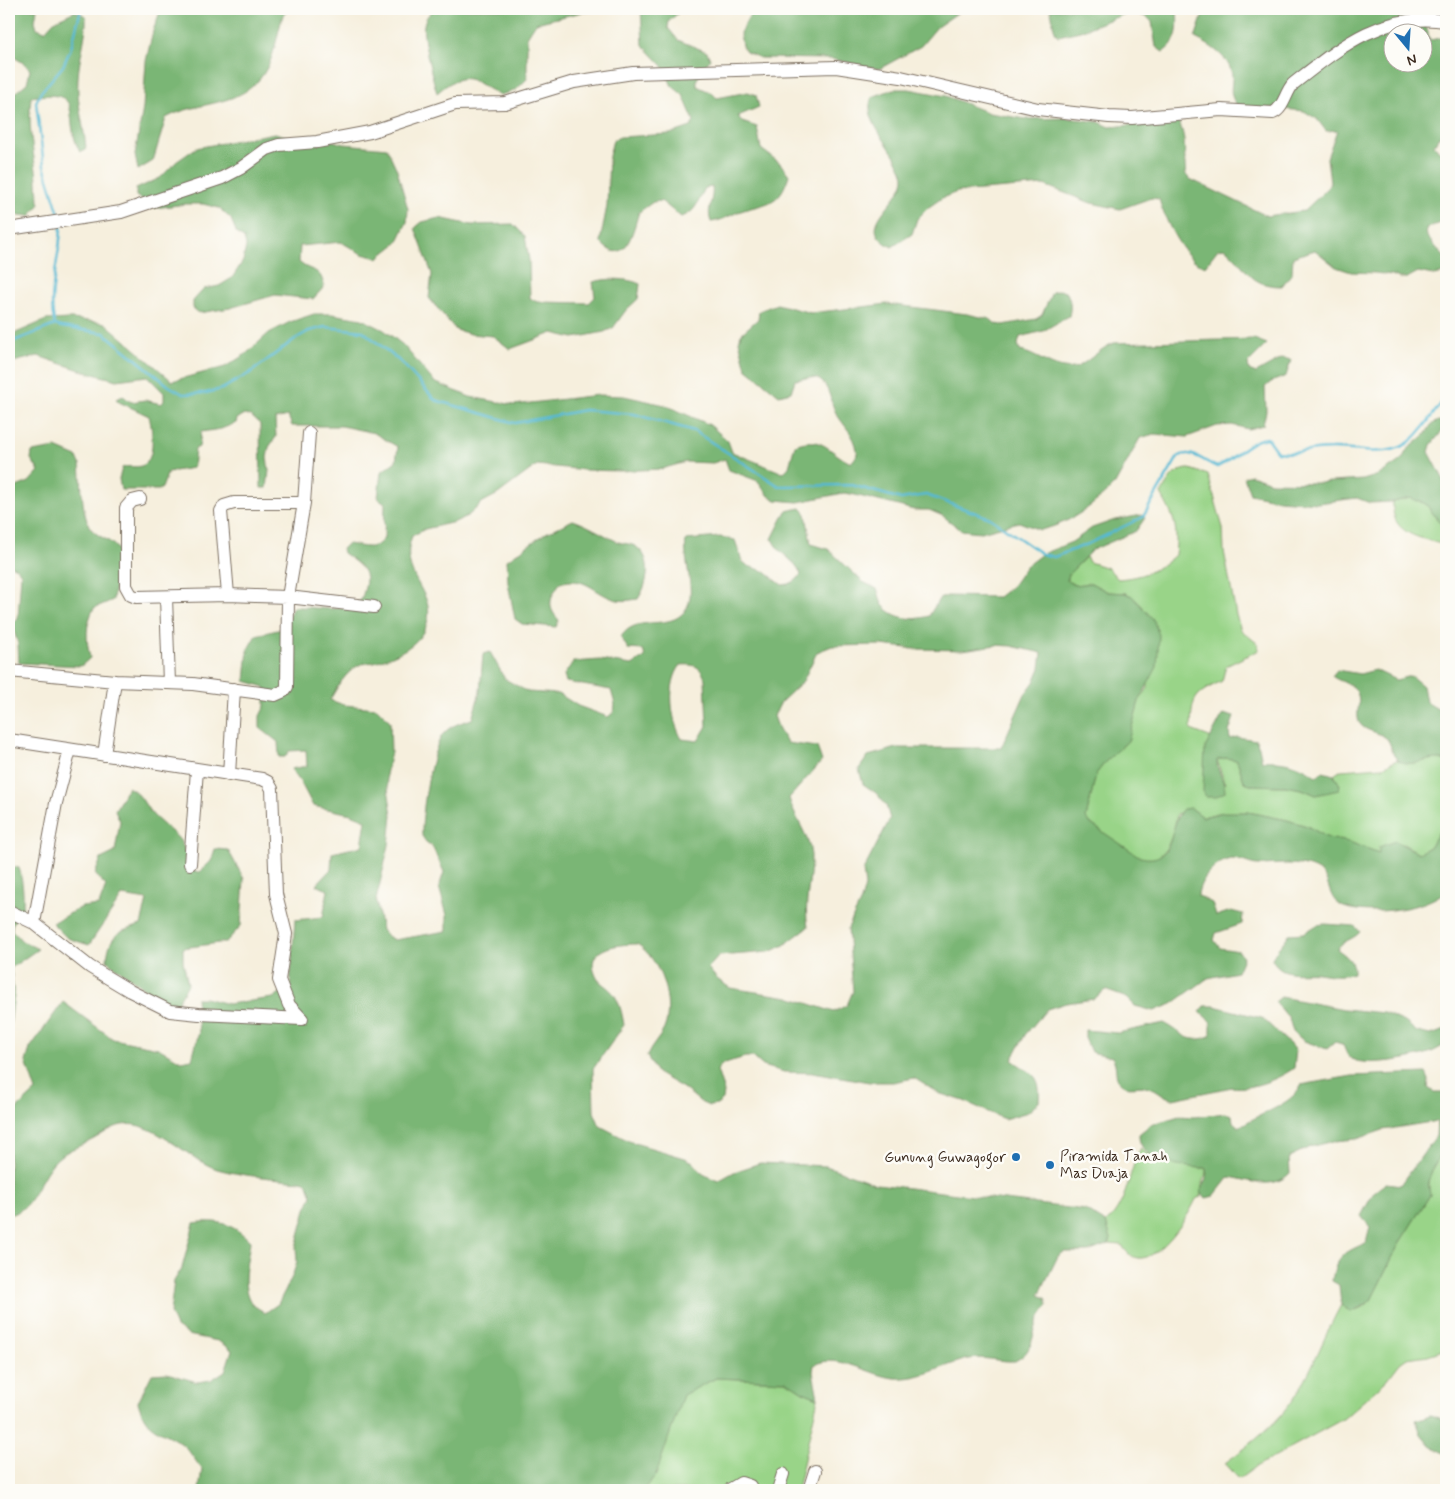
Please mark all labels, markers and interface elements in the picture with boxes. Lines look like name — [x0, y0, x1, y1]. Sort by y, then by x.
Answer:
north arrow — [1382, 22, 1432, 72]
text: N — [1404, 49, 1419, 69]
place label: Piramida Tanah Mas Duaja — [1060, 1147, 1168, 1184]
place label: Gunung Guwagogor — [884, 1148, 1006, 1169]
marker: Gunung Guwagogor — [1010, 1151, 1022, 1163]
marker: Piramida Tanah Mas Duaja — [1044, 1159, 1056, 1171]

